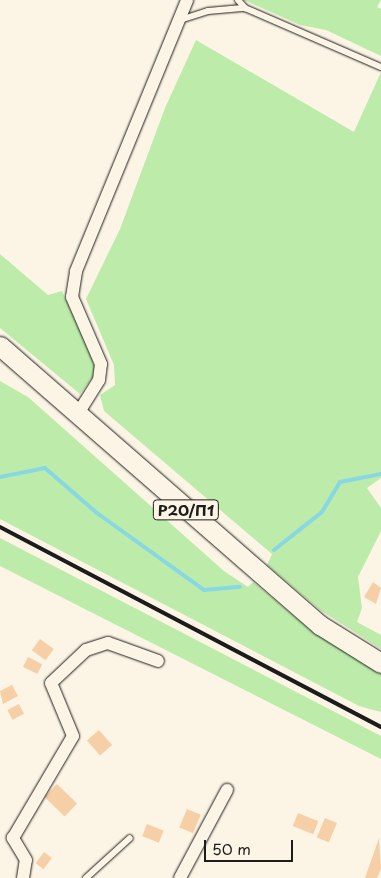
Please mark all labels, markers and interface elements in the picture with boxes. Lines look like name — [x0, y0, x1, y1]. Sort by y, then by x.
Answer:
road number: Р20/П1 — [152, 498, 220, 522]
scale bar — [206, 830, 295, 862]
text: 50 m — [212, 837, 251, 860]

